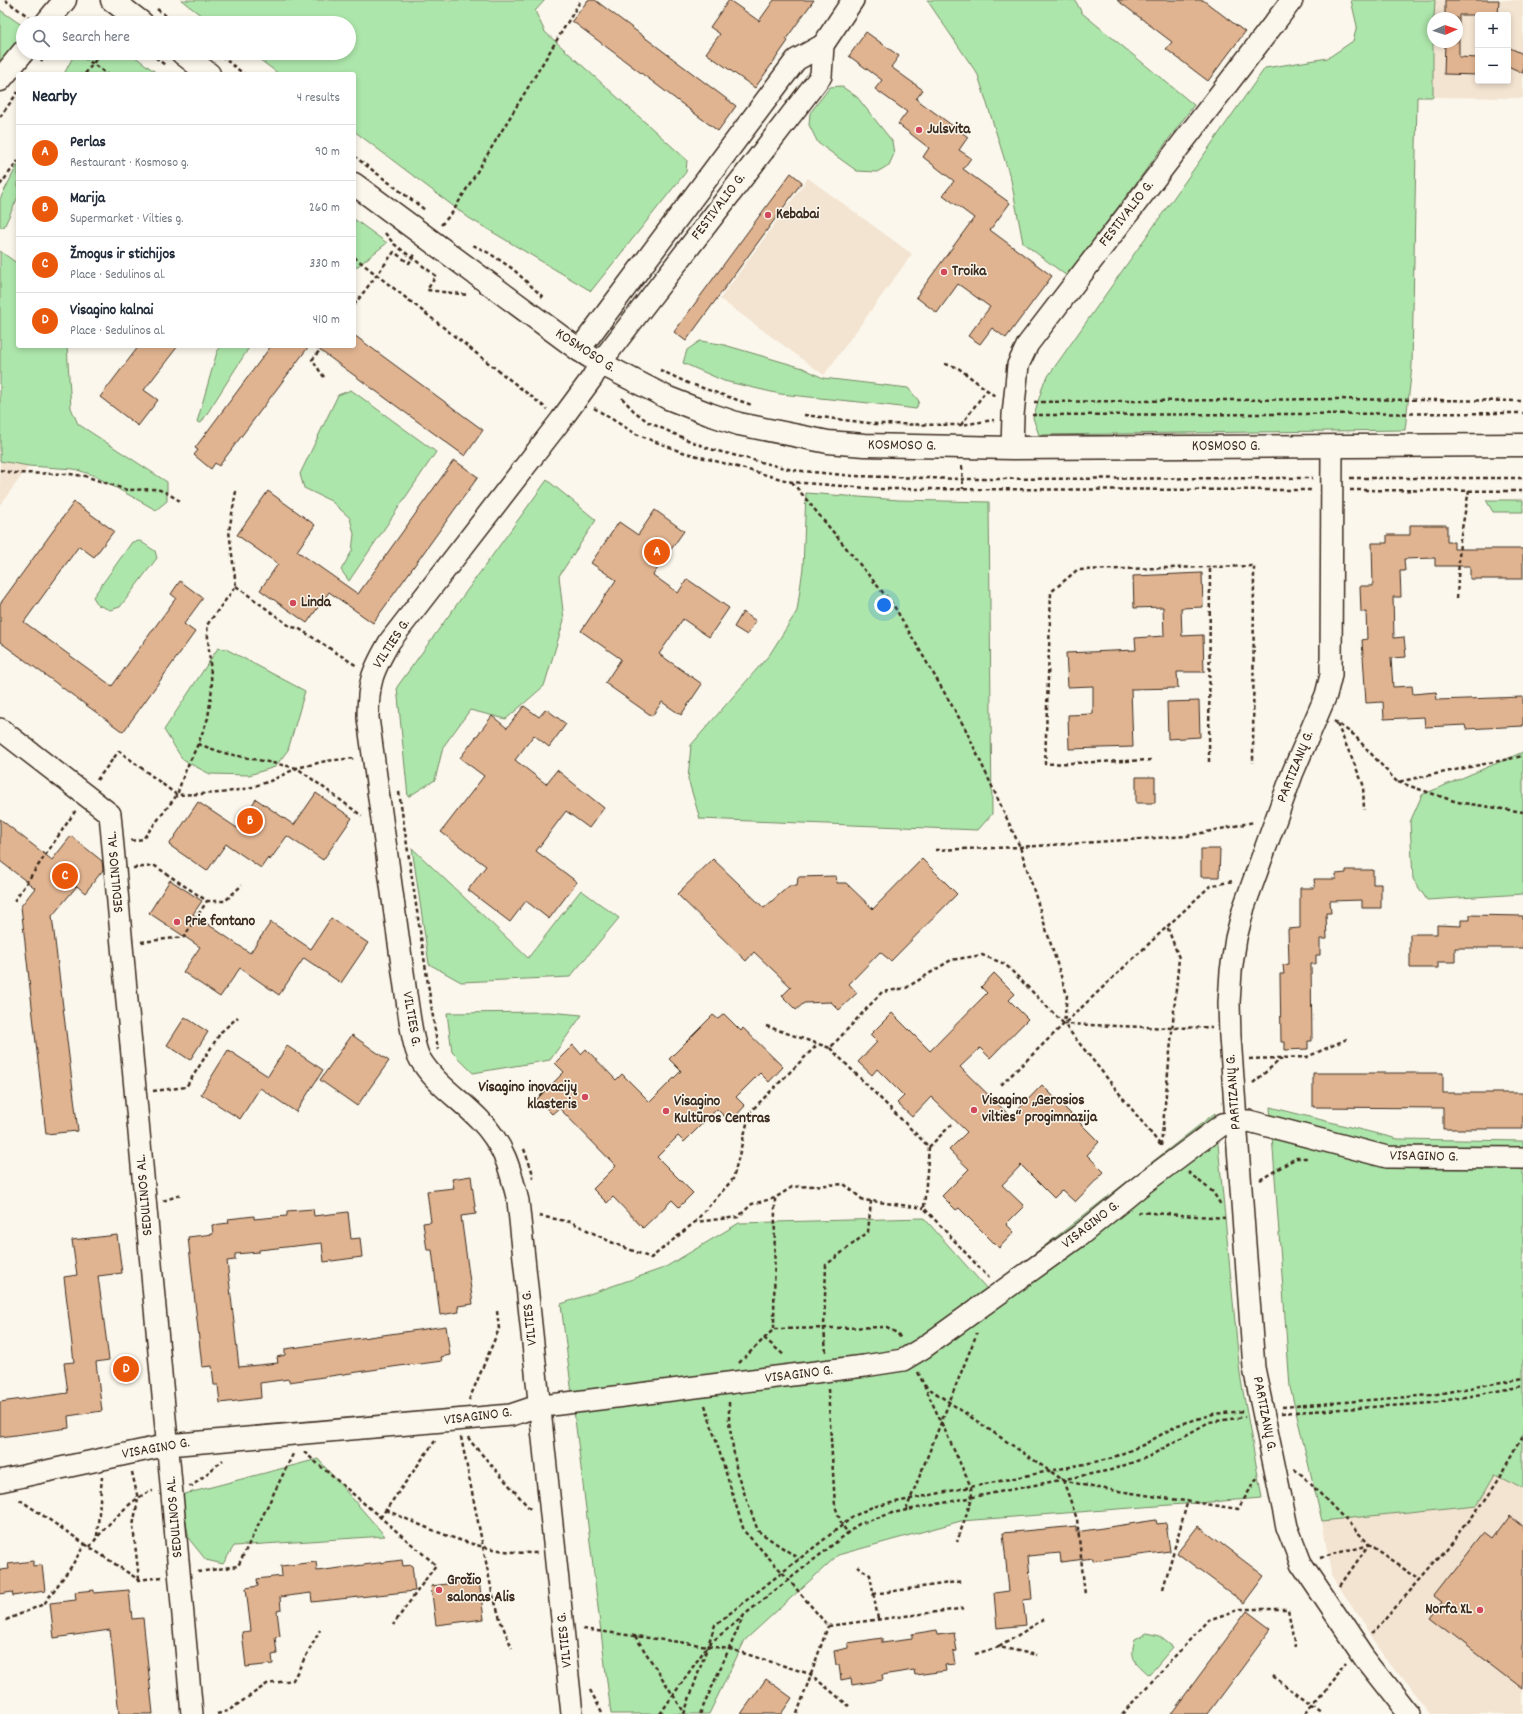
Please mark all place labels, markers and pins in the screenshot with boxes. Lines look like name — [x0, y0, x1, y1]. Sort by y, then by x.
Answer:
place label: Julsvita — [927, 119, 971, 141]
marker: Julsvita — [914, 125, 924, 135]
place label: Kebabai — [776, 204, 820, 226]
marker: Kebabai — [763, 210, 773, 220]
place label: Troika — [952, 261, 987, 283]
marker: Troika — [939, 267, 949, 277]
pin: A — [644, 537, 670, 567]
place label: Linda — [301, 592, 332, 614]
marker: Linda — [288, 598, 298, 608]
pin: B — [237, 806, 263, 836]
pin: C — [52, 861, 78, 891]
place label: Prie fontano — [185, 911, 256, 933]
marker: Prie fontano — [172, 917, 182, 927]
place label: Visagino inovacijų klasteris — [479, 1077, 578, 1116]
place label: Visagino „Gerosios vilties“ progimnazija — [982, 1090, 1098, 1129]
place label: Visagino Kultūros Centras — [674, 1091, 770, 1130]
marker: Visagino inovacijų klasteris — [580, 1092, 590, 1102]
marker: Visagino „Gerosios vilties“ progimnazija — [969, 1105, 979, 1115]
marker: Visagino Kultūros Centras — [661, 1106, 671, 1116]
pin: D — [113, 1354, 139, 1384]
place label: Grožio salonas Alis — [447, 1570, 515, 1609]
marker: Grožio salonas Alis — [434, 1585, 444, 1595]
place label: Norfa XL — [1425, 1599, 1473, 1621]
marker: Norfa XL — [1475, 1605, 1485, 1615]

